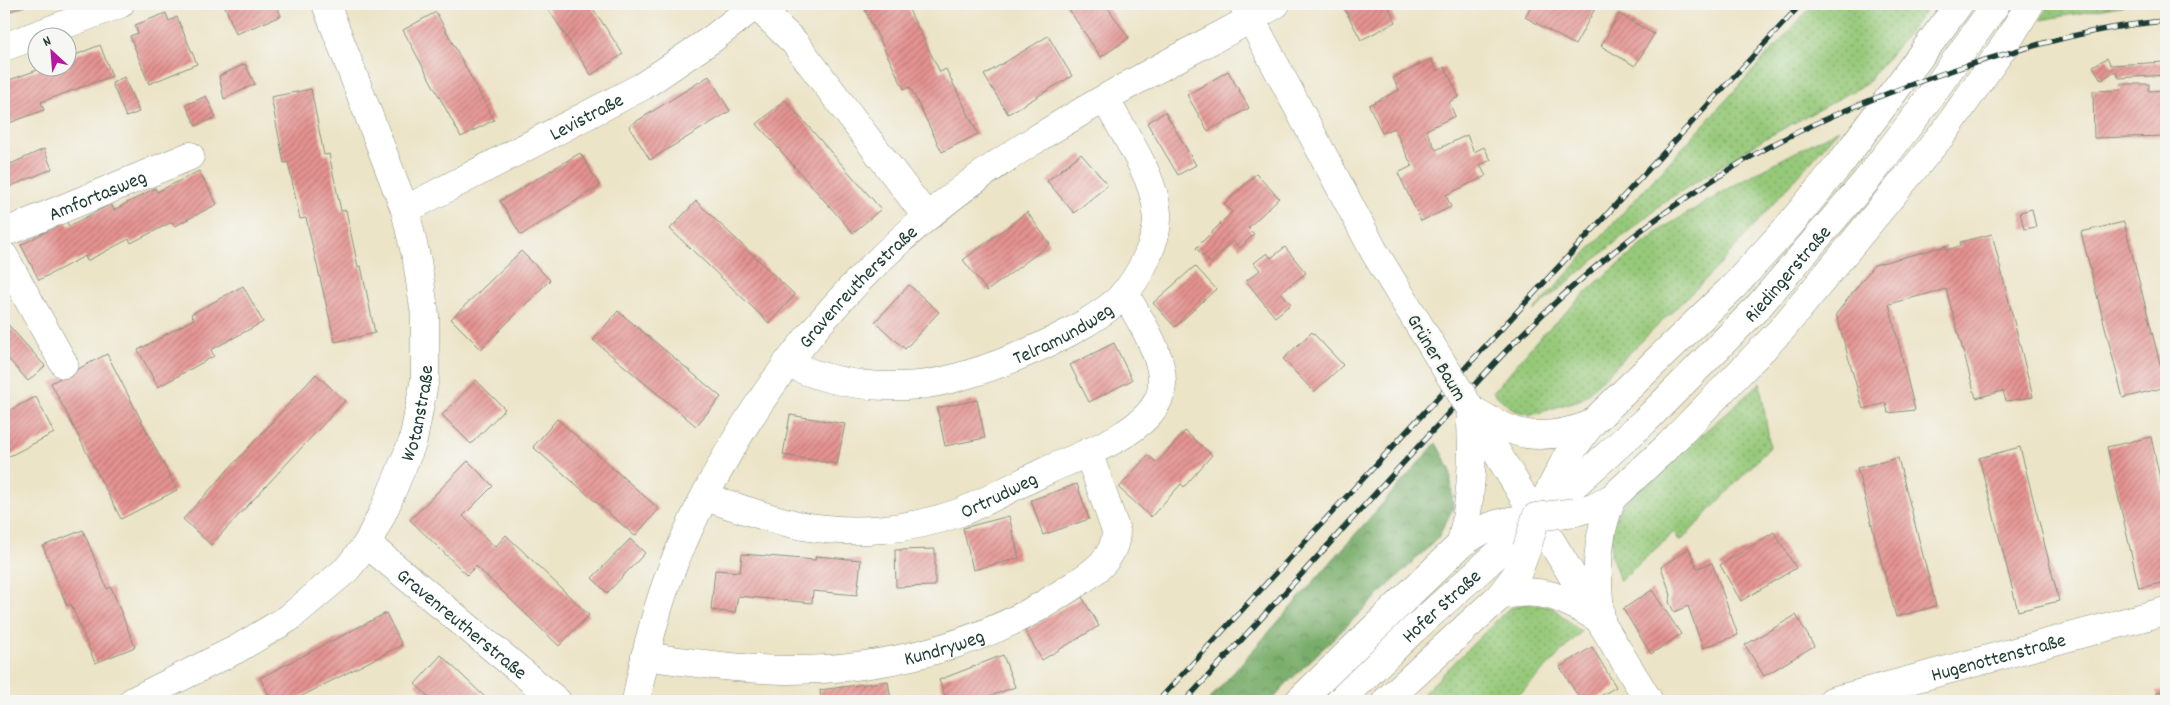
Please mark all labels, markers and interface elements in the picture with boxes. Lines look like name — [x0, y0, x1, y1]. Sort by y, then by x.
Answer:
north arrow — [28, 28, 78, 78]
text: N — [40, 32, 55, 53]
street label: Levistraße — [545, 87, 629, 149]
street label: Amfortasweg — [45, 164, 151, 230]
street label: Gravenreutherstraße — [793, 220, 925, 356]
street label: Riedingerstraße — [1739, 220, 1839, 330]
street label: Telramundweg — [1009, 298, 1120, 374]
street label: Grüner Baum — [1398, 310, 1473, 408]
street label: Wotanstraße — [395, 365, 443, 466]
street label: Ortrudweg — [957, 466, 1043, 528]
street label: Gravenreutherstraße — [389, 563, 532, 688]
street label: Hofer Straße — [1397, 564, 1489, 651]
street label: Kundryweg — [902, 624, 989, 674]
street label: Hugenottenstraße — [1928, 628, 2069, 691]

